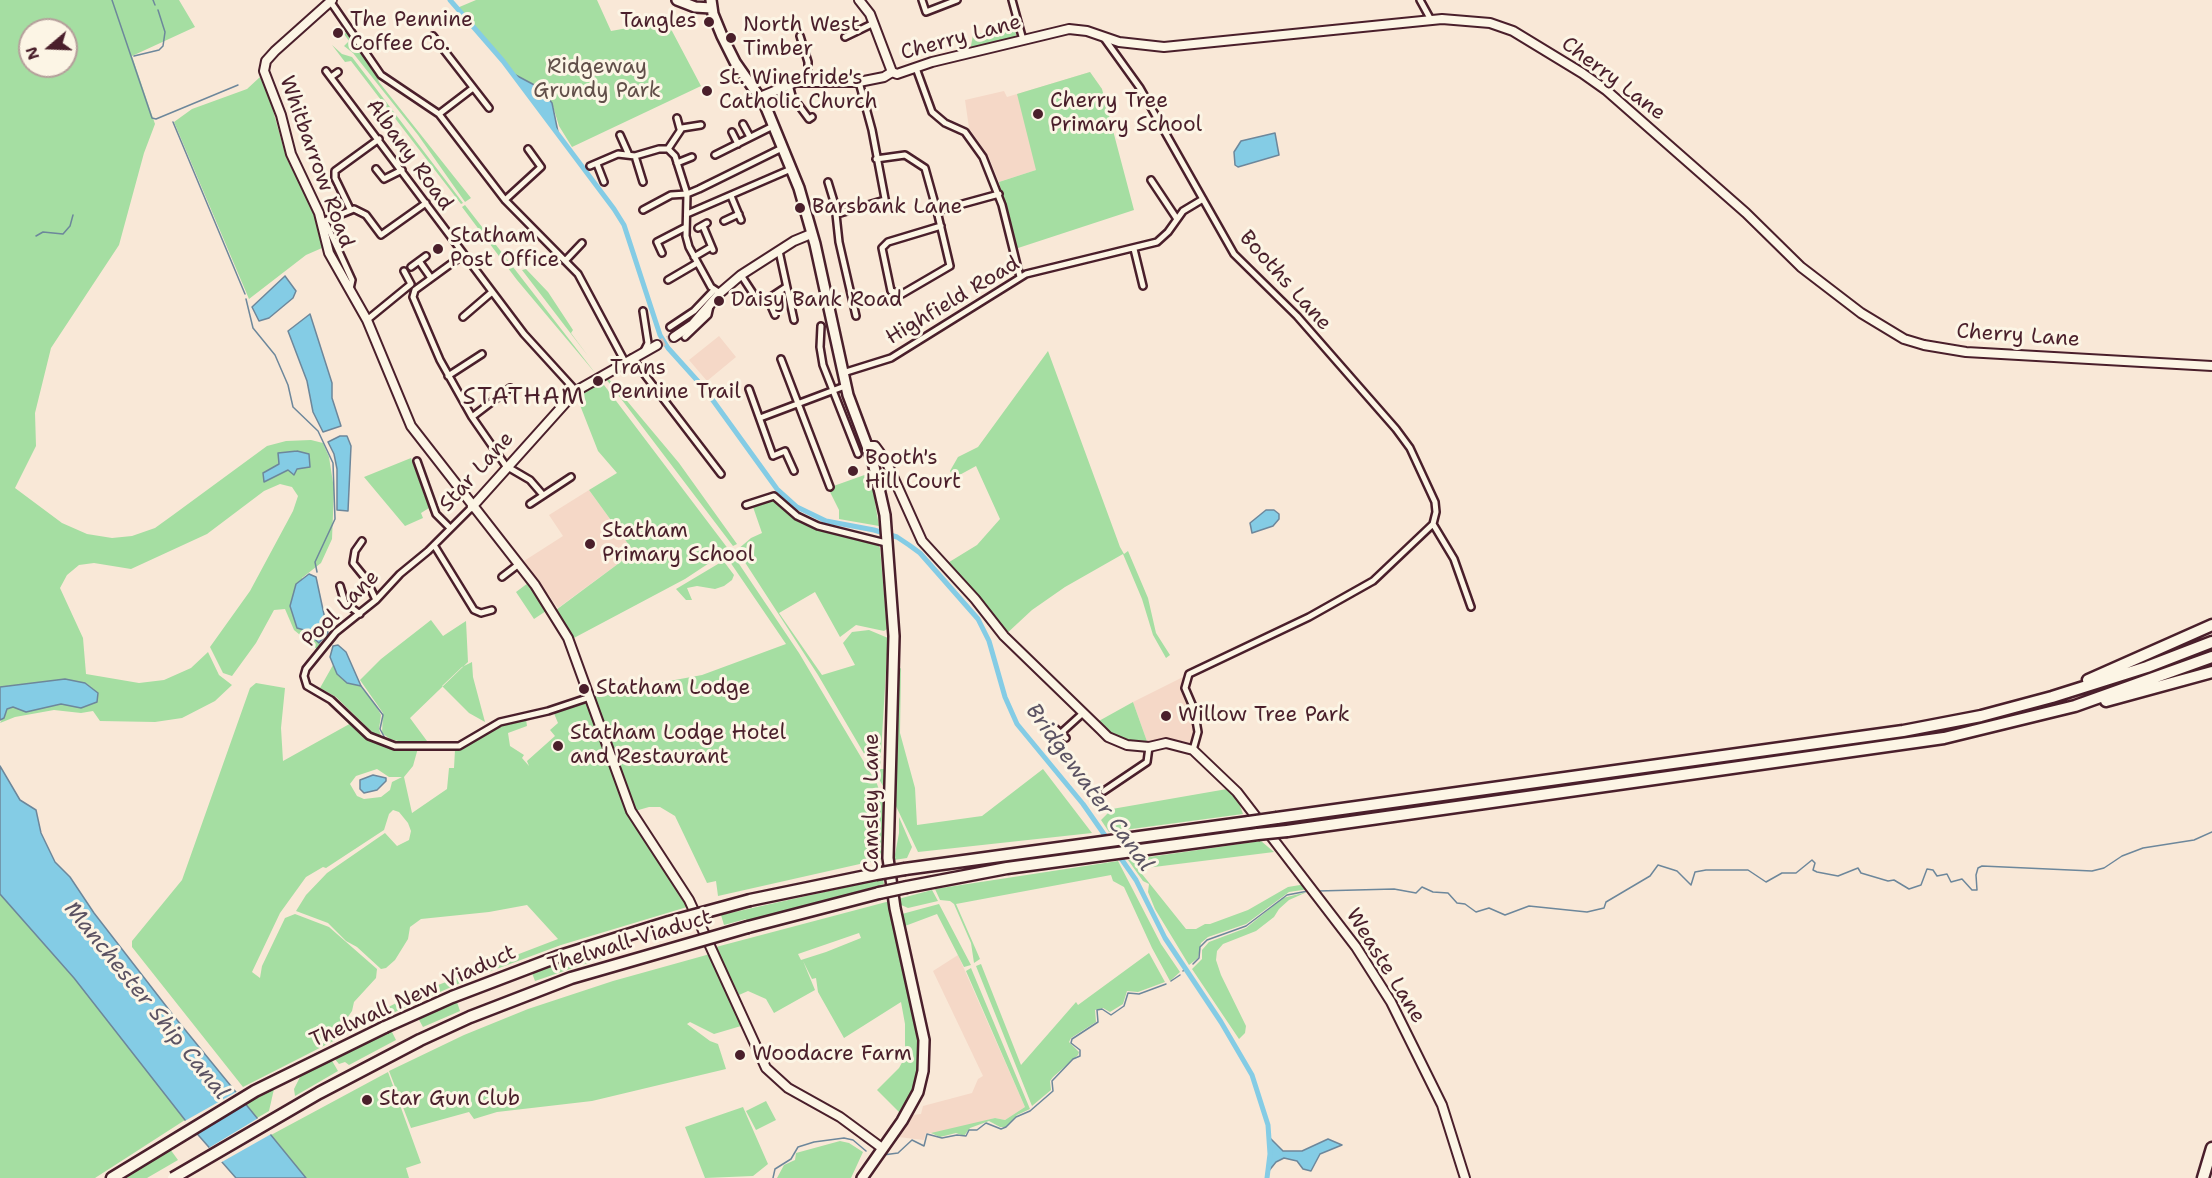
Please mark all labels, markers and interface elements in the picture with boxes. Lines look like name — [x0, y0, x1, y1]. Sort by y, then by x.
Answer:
place label: The Pennine Coffee Co. — [350, 8, 473, 58]
place label: Tangles — [620, 9, 697, 35]
street label: Cherry Lane — [898, 10, 1024, 66]
place label: North West Timber — [743, 13, 860, 63]
marker: Tangles — [702, 15, 716, 29]
north arrow — [18, 18, 78, 78]
marker: The Pennine Coffee Co. — [331, 26, 345, 40]
marker: North West Timber — [724, 31, 738, 45]
street label: Cherry Lane — [1556, 32, 1670, 126]
text: N — [20, 44, 44, 63]
park label: Ridgeway Grundy Park — [533, 55, 661, 105]
place label: St. Winefride's Catholic Church — [719, 66, 878, 116]
street label: Whitbarrow Road — [273, 73, 359, 251]
marker: St. Winefride's Catholic Church — [700, 84, 714, 98]
place label: Cherry Tree Primary School — [1050, 89, 1202, 139]
street label: Albany Road — [360, 94, 458, 216]
marker: Cherry Tree Primary School — [1031, 107, 1045, 121]
place label: Barsbank Lane — [812, 195, 962, 221]
marker: Barsbank Lane — [793, 201, 807, 215]
place label: Statham Post Office — [450, 224, 559, 274]
street label: Booths Lane — [1234, 226, 1336, 336]
marker: Statham Post Office — [431, 242, 445, 256]
street label: Highfield Road — [882, 251, 1024, 351]
place label: Daisy Bank Road — [731, 288, 902, 314]
marker: Daisy Bank Road — [712, 294, 726, 308]
street label: Cherry Lane — [1955, 319, 2081, 353]
place label: Trans Pennine Trail — [610, 356, 741, 406]
marker: Trans Pennine Trail — [591, 374, 605, 388]
district label: STATHAM — [462, 384, 586, 412]
street label: Star Lane — [435, 427, 519, 517]
place label: Booth's Hill Court — [865, 446, 961, 496]
marker: Booth's Hill Court — [846, 464, 860, 478]
place label: Statham Primary School — [602, 519, 754, 569]
marker: Statham Primary School — [583, 537, 597, 551]
street label: Pool Lane — [297, 565, 385, 653]
place label: Statham Lodge — [596, 676, 750, 702]
marker: Statham Lodge — [577, 682, 591, 696]
water label: Bridgewater Canal — [1019, 699, 1159, 877]
place label: Willow Tree Park — [1178, 703, 1350, 729]
marker: Willow Tree Park — [1159, 709, 1173, 723]
place label: Statham Lodge Hotel and Restaurant — [570, 721, 786, 771]
street label: Camsley Lane — [860, 733, 886, 873]
marker: Statham Lodge Hotel and Restaurant — [551, 739, 565, 753]
water label: Manchester Ship Canal — [58, 897, 234, 1105]
street label: Weaste Lane — [1340, 904, 1430, 1028]
street label: Thelwall Viaduct — [545, 905, 715, 979]
street label: Thelwall New Viaduct — [306, 940, 520, 1054]
place label: Woodacre Farm — [752, 1042, 912, 1068]
marker: Woodacre Farm — [733, 1048, 747, 1062]
place label: Star Gun Club — [379, 1087, 520, 1113]
marker: Star Gun Club — [360, 1093, 374, 1107]

